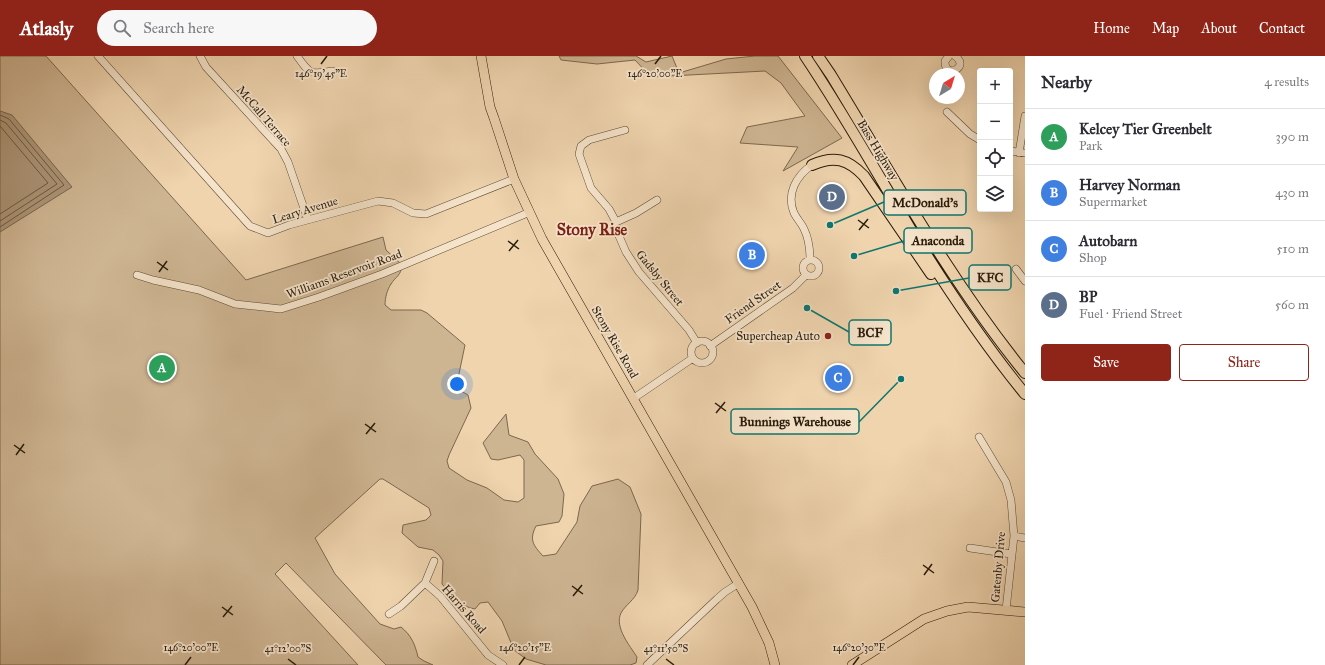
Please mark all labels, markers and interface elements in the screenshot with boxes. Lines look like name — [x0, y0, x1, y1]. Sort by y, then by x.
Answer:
search box — [97, 10, 377, 46]
text: Atlasly — [20, 17, 73, 40]
icon: search — [111, 17, 133, 39]
text: Search here — [143, 19, 214, 37]
text: Home — [1093, 20, 1130, 37]
text: Map — [1152, 20, 1179, 37]
text: About — [1201, 20, 1237, 37]
text: Contact — [1259, 20, 1305, 37]
text: 146°19'45"E — [295, 68, 347, 80]
text: 146°20'00"E — [628, 68, 682, 80]
north arrow — [929, 68, 965, 104]
map controls — [977, 68, 1013, 212]
button: + — [977, 68, 1013, 104]
text: Nearby — [1041, 72, 1092, 93]
text: 4 results — [1264, 74, 1309, 90]
street label: McCall Terrace — [234, 83, 294, 149]
button: − — [977, 104, 1013, 140]
street label: Bass Highway — [853, 117, 902, 184]
text: Kelcey Tier Greenbelt — [1079, 120, 1212, 138]
text: A — [1050, 129, 1058, 145]
text: 390 m — [1276, 129, 1309, 145]
text: Park — [1079, 138, 1103, 154]
button: locate — [977, 140, 1013, 176]
button: layers — [977, 176, 1013, 212]
text: Harvey Norman — [1079, 176, 1180, 194]
pin: D — [819, 182, 845, 212]
text: B — [1050, 185, 1058, 201]
text: 430 m — [1275, 185, 1309, 201]
callout: McDonald's — [884, 190, 966, 215]
street label: Leary Avenue — [271, 193, 339, 227]
text: Supermarket — [1079, 194, 1147, 210]
text: McDonald's — [892, 195, 958, 211]
district label: Stony Rise — [557, 220, 628, 240]
callout: Anaconda — [904, 228, 972, 253]
text: Autobarn — [1079, 232, 1137, 250]
text: Anaconda — [911, 233, 965, 249]
pin: B — [739, 240, 765, 270]
text: C — [1050, 241, 1058, 257]
text: 510 m — [1277, 241, 1309, 257]
street label: Williams Reservoir Road — [284, 247, 404, 301]
street label: Gadsby Street — [633, 247, 687, 309]
text: Shop — [1079, 250, 1107, 266]
callout: KFC — [969, 265, 1011, 290]
text: KFC — [977, 270, 1003, 286]
street label: Friend Street — [722, 277, 784, 326]
text: BP — [1079, 288, 1097, 306]
text: D — [1049, 297, 1059, 313]
text: 560 m — [1275, 297, 1309, 313]
street label: Stony Rise Road — [589, 303, 641, 381]
text: Fuel · Friend Street — [1079, 306, 1182, 322]
callout: BCF — [849, 320, 891, 345]
text: BCF — [857, 325, 883, 341]
place label: Supercheap Auto — [736, 329, 820, 343]
marker: Supercheap Auto — [823, 331, 833, 341]
button: Save — [1041, 344, 1171, 381]
button: Share — [1179, 344, 1309, 381]
pin: A — [149, 353, 175, 383]
pin: C — [825, 363, 851, 393]
your location — [447, 374, 467, 394]
callout: Bunnings Warehouse — [731, 409, 859, 434]
text: Bunnings Warehouse — [739, 414, 852, 430]
street label: Gatenby Drive — [988, 531, 1008, 603]
street label: Harris Road — [439, 582, 489, 636]
text: 146°20'00"E — [164, 642, 218, 654]
text: 146°20'15"E — [499, 642, 551, 654]
text: 146°20'30"E — [832, 642, 886, 654]
text: 41°12'00"S — [265, 643, 312, 655]
text: 41°11'50"S — [644, 643, 688, 655]

